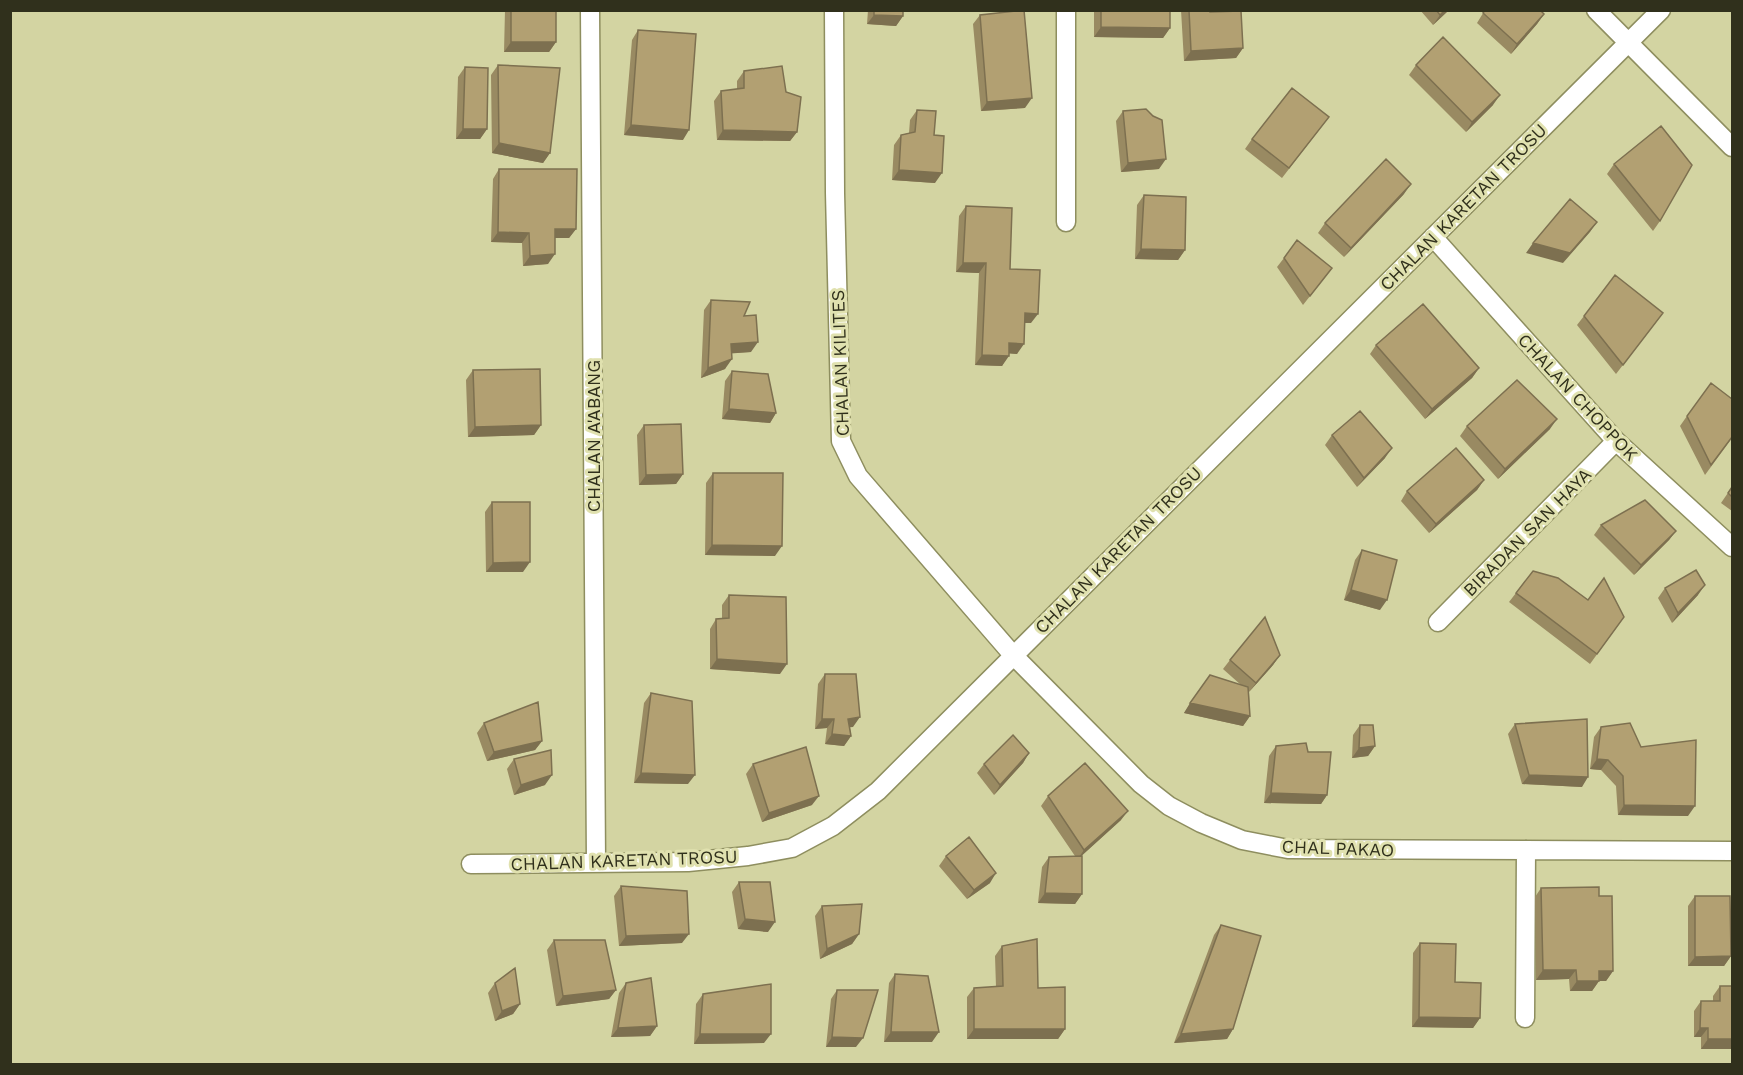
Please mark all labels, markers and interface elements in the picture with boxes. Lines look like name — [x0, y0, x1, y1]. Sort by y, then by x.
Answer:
street label: CHALAN KARETAN TROSU — [1375, 119, 1551, 295]
street label: CHALAN KILITES — [827, 289, 853, 437]
street label: CHALAN CHOPPOK — [1514, 329, 1642, 465]
street label: CHALAN A'ABANG — [583, 360, 604, 512]
street label: CHALAN KARETAN TROSU — [1030, 462, 1206, 638]
street label: BIRADAN SAN HAYA — [1459, 464, 1595, 600]
street label: CHAL PAKAO — [1281, 836, 1395, 860]
street label: CHALAN KARETAN TROSU — [510, 846, 738, 874]

